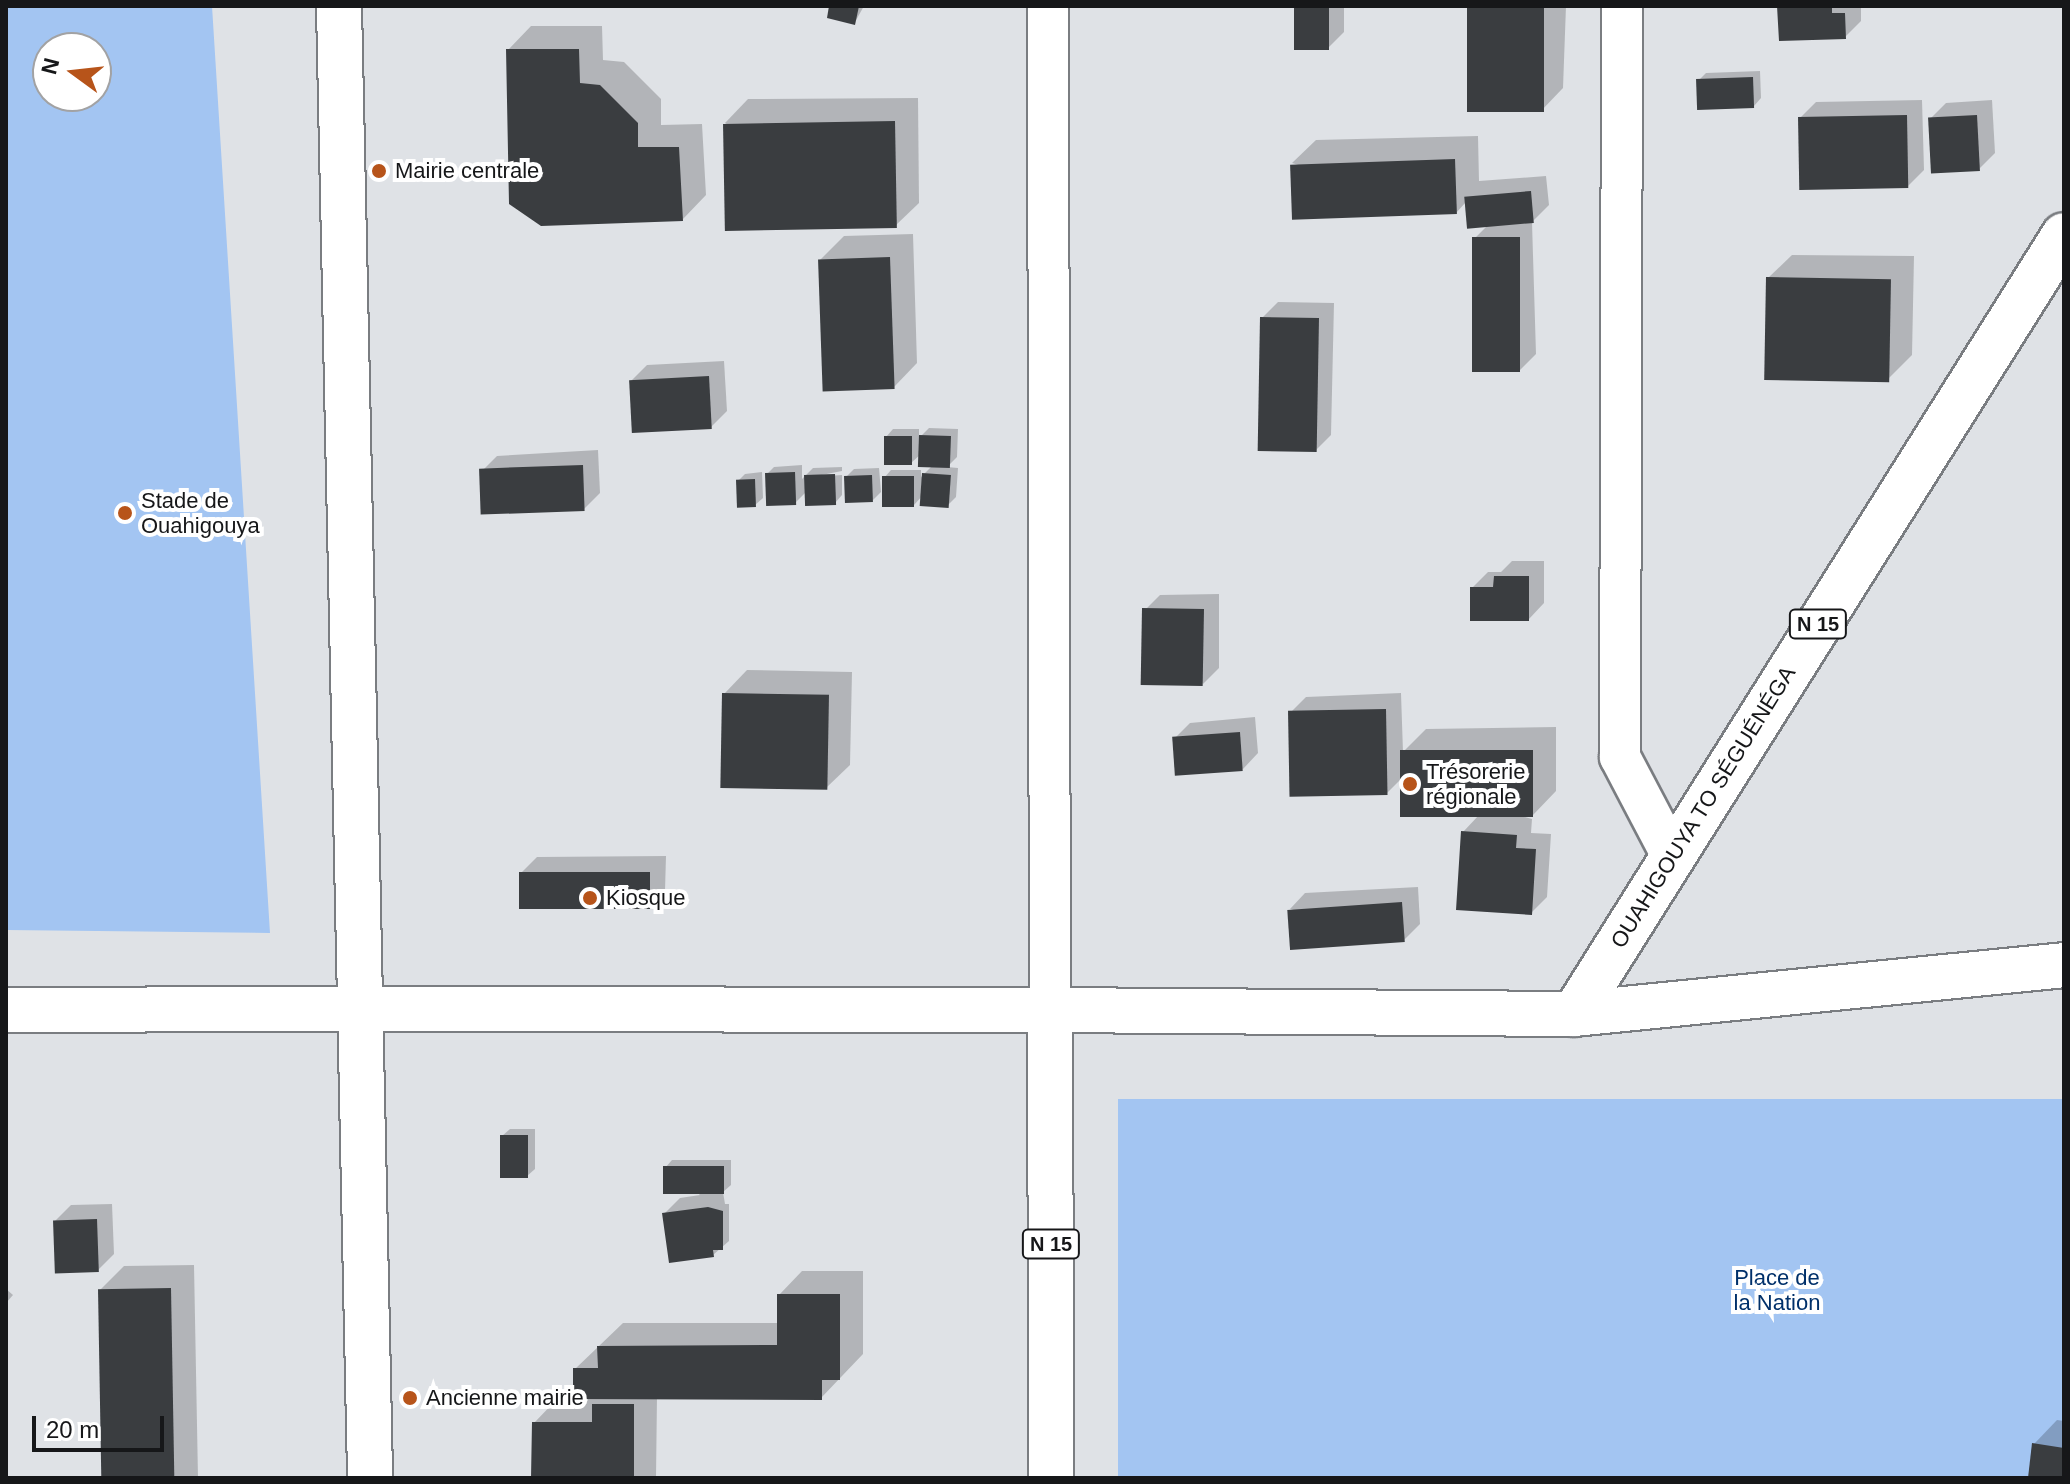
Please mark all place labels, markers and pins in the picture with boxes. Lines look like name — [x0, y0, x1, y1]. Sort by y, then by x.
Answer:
place label: Mairie centrale — [395, 158, 539, 184]
marker: Mairie centrale — [370, 162, 388, 180]
place label: Stade de Ouahigouya — [141, 487, 260, 538]
marker: Stade de Ouahigouya — [116, 504, 134, 522]
place label: Trésorerie régionale — [1426, 758, 1525, 810]
marker: Trésorerie régionale — [1401, 775, 1419, 793]
place label: Kiosque — [606, 885, 686, 911]
marker: Kiosque — [581, 889, 599, 907]
place label: Ancienne mairie — [426, 1385, 584, 1411]
marker: Ancienne mairie — [401, 1389, 419, 1407]

